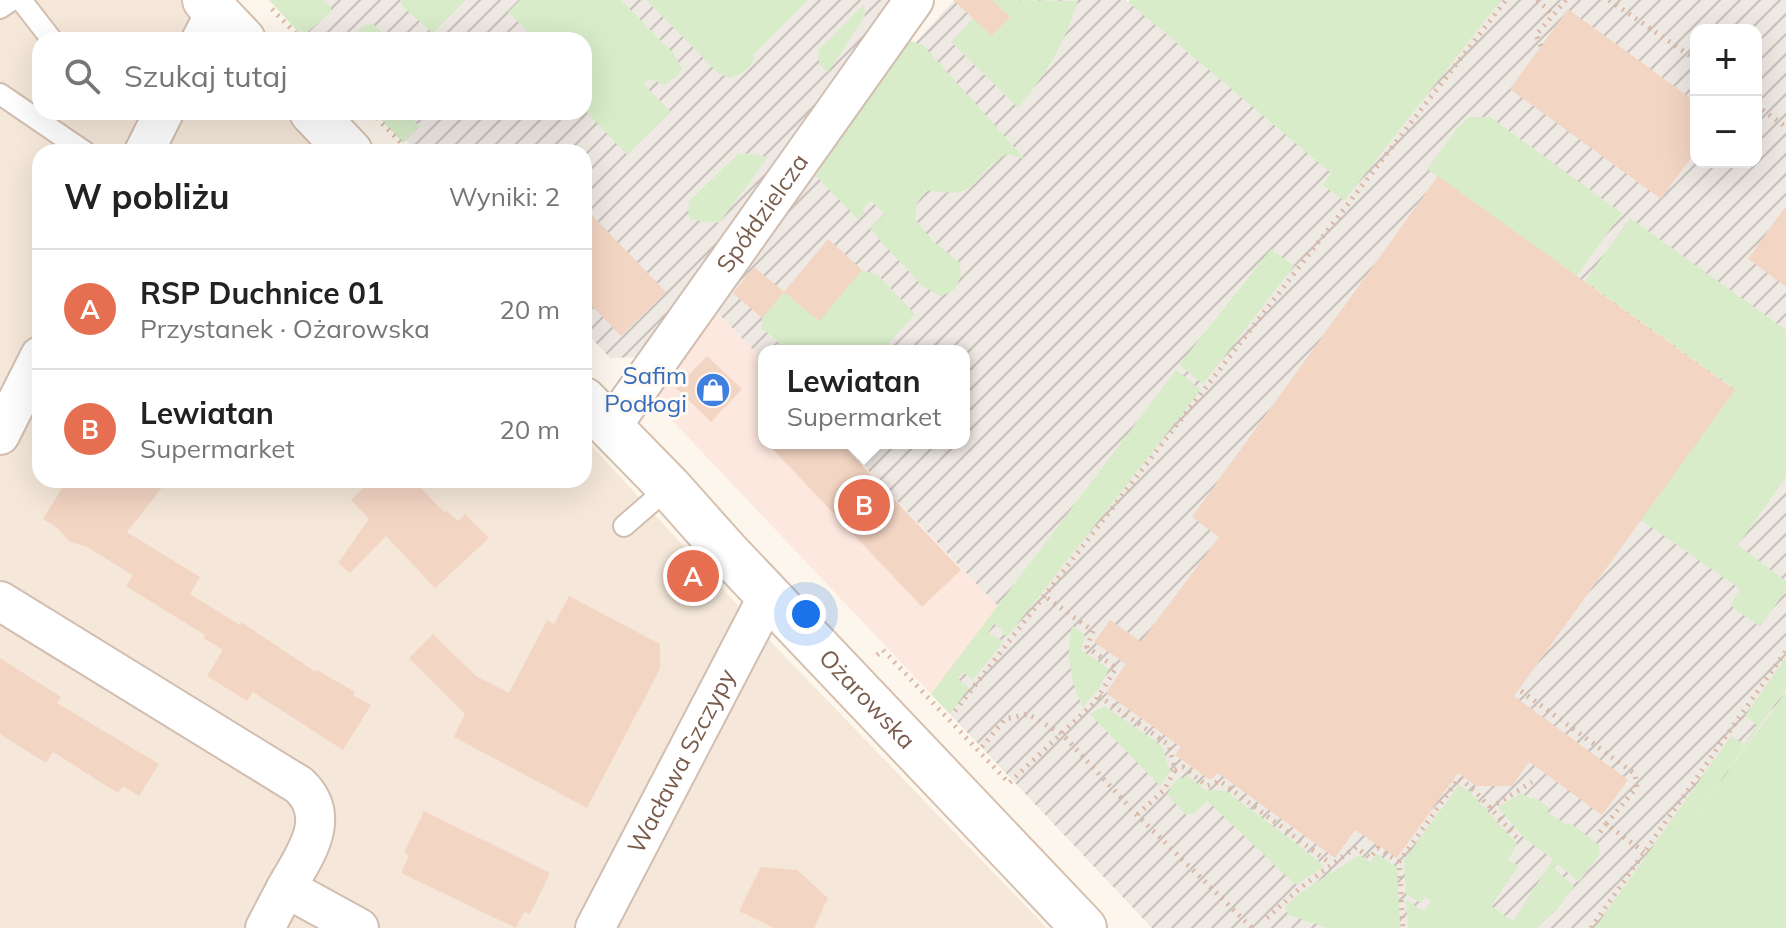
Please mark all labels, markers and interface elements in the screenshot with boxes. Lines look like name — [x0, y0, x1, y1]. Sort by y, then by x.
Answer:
map controls — [1690, 24, 1762, 168]
button: + — [1690, 24, 1762, 96]
search box — [32, 32, 592, 120]
icon: search — [60, 54, 104, 98]
text: Szukaj tutaj — [124, 57, 287, 95]
button: − — [1690, 96, 1762, 168]
street label: Spółdzielcza — [709, 147, 814, 278]
text: W pobliżu — [64, 175, 230, 218]
text: Wyniki: 2 — [449, 180, 560, 213]
text: RSP Duchnice 01 — [140, 274, 384, 312]
text: A — [80, 293, 100, 326]
text: 20 m — [499, 293, 560, 326]
text: Przystanek · Ożarowska — [140, 312, 430, 345]
popup — [758, 345, 970, 449]
place label: Safim Podłogi — [604, 360, 687, 418]
text: Lewiatan — [787, 362, 921, 400]
shop icon: Safim Podłogi — [694, 371, 732, 409]
text: Lewiatan — [140, 394, 274, 432]
text: Supermarket — [787, 400, 941, 433]
text: B — [81, 413, 99, 446]
text: 20 m — [499, 413, 560, 446]
text: Supermarket — [140, 432, 295, 465]
pin: B — [838, 475, 890, 535]
pin: A — [667, 546, 719, 606]
your location — [786, 594, 826, 634]
street label: Ożarowska — [813, 643, 922, 755]
street label: Wacława Szczypy — [621, 663, 742, 858]

